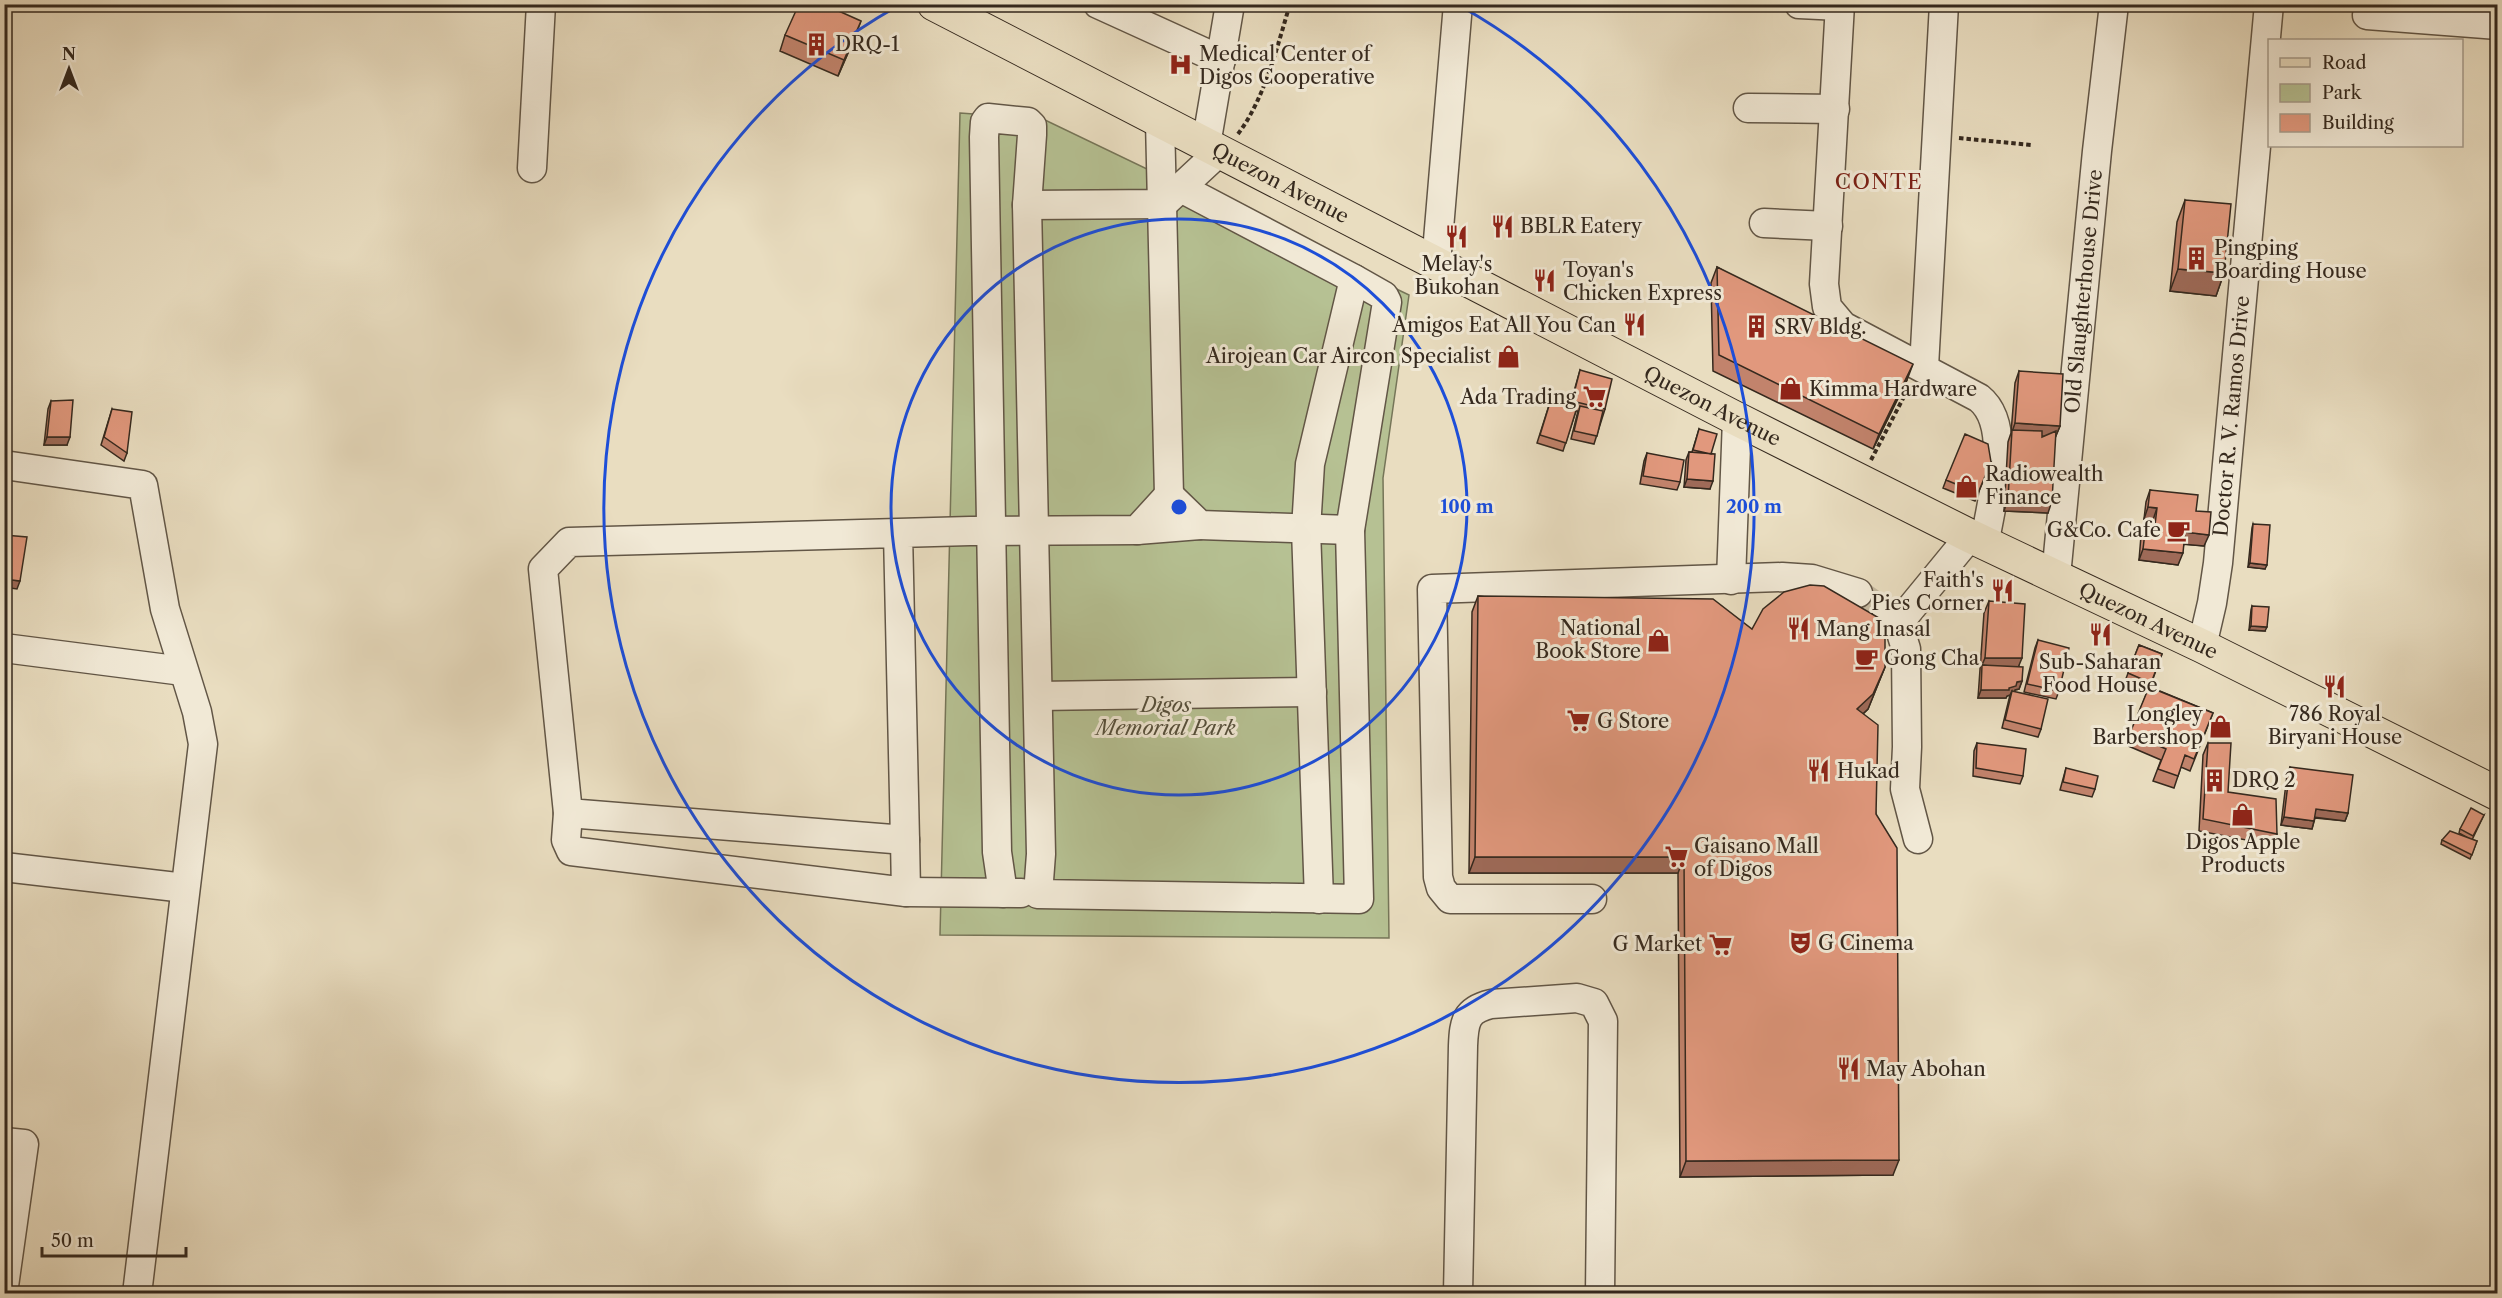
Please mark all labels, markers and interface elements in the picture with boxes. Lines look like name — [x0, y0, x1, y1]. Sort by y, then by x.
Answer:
building icon: DRQ-1 — [804, 31, 830, 57]
place label: DRQ-1 — [835, 32, 900, 56]
north arrow — [39, 39, 99, 99]
legend — [2268, 39, 2463, 147]
place label: Medical Center of Digos Cooperative — [1199, 42, 1375, 89]
text: N — [62, 44, 76, 64]
hospital icon: Medical Center of Digos Cooperative — [1168, 52, 1194, 78]
text: Road — [2322, 52, 2367, 74]
text: Park — [2322, 82, 2363, 104]
text: Building — [2322, 112, 2394, 134]
street label: Quezon Avenue — [1208, 138, 1353, 228]
street label: Old Slaughterhouse Drive — [2060, 168, 2107, 414]
district label: CONTE — [1835, 169, 1923, 194]
restaurant icon: BBLR Eatery — [1489, 213, 1515, 239]
place label: BBLR Eatery — [1520, 214, 1643, 238]
restaurant icon: Melay's Bukohan — [1444, 223, 1470, 249]
place label: Pingping Boarding House — [2214, 236, 2367, 283]
building icon: Pingping Boarding House — [2183, 246, 2209, 272]
place label: Melay's Bukohan — [1415, 252, 1500, 299]
place label: Toyan's Chicken Express — [1563, 258, 1722, 305]
restaurant icon: Toyan's Chicken Express — [1532, 268, 1558, 294]
street label: Doctor R. V. Ramos Drive — [2208, 295, 2254, 538]
restaurant icon: Amigos Eat All You Can — [1621, 312, 1647, 338]
place label: Amigos Eat All You Can — [1391, 313, 1616, 337]
building icon: SRV Bldg. — [1743, 314, 1769, 340]
place label: SRV Bldg. — [1774, 315, 1867, 339]
shop icon: Airojean Car Aircon Specialist — [1496, 343, 1522, 369]
place label: Airojean Car Aircon Specialist — [1205, 344, 1491, 368]
street label: Quezon Avenue — [1640, 361, 1785, 451]
shop icon: Kimma Hardware — [1778, 376, 1804, 402]
place label: Kimma Hardware — [1809, 377, 1977, 401]
supermarket icon: Ada Trading — [1581, 384, 1607, 410]
place label: Ada Trading — [1459, 385, 1576, 409]
place label: Radiowealth Finance — [1985, 462, 2104, 509]
shop icon: Radiowealth Finance — [1954, 473, 1980, 499]
text: 100 m — [1440, 496, 1494, 518]
text: 200 m — [1726, 496, 1782, 518]
centre of rings — [1169, 497, 1189, 517]
cafe icon: G&Co. Cafe — [2166, 517, 2192, 543]
place label: G&Co. Cafe — [2047, 518, 2161, 542]
place label: Faith's Pies Corner — [1871, 568, 1985, 615]
street label: Quezon Avenue — [2075, 577, 2222, 664]
restaurant icon: Faith's Pies Corner — [1989, 578, 2015, 604]
place label: National Book Store — [1535, 616, 1641, 663]
restaurant icon: Mang Inasal — [1785, 616, 1811, 642]
place label: Mang Inasal — [1816, 617, 1931, 641]
restaurant icon: Sub-Saharan Food House — [2087, 621, 2113, 647]
shop icon: National Book Store — [1646, 627, 1672, 653]
cafe icon: Gong Cha — [1853, 645, 1879, 671]
place label: Gong Cha — [1884, 646, 1980, 670]
place label: Sub-Saharan Food House — [2039, 650, 2162, 697]
restaurant icon: 786 Royal Biryani House — [2322, 673, 2348, 699]
park label: Digos Memorial Park — [1094, 693, 1236, 740]
place label: Longley Barbershop — [2093, 702, 2204, 749]
place label: 786 Royal Biryani House — [2268, 702, 2402, 749]
supermarket icon: G Store — [1566, 708, 1592, 734]
place label: G Store — [1597, 709, 1669, 733]
shop icon: Longley Barbershop — [2208, 713, 2234, 739]
restaurant icon: Hukad — [1806, 758, 1832, 784]
place label: Hukad — [1837, 759, 1900, 783]
building icon: DRQ 2 — [2201, 767, 2227, 793]
place label: DRQ 2 — [2232, 768, 2296, 792]
shop icon: Digos Apple Products — [2230, 801, 2256, 827]
place label: Digos Apple Products — [2186, 830, 2300, 877]
place label: Gaisano Mall of Digos — [1694, 834, 1819, 881]
supermarket icon: Gaisano Mall of Digos — [1663, 844, 1689, 870]
theatre icon: G Cinema — [1787, 930, 1813, 956]
supermarket icon: G Market — [1707, 931, 1733, 957]
place label: G Cinema — [1818, 931, 1914, 955]
place label: G Market — [1613, 932, 1702, 956]
restaurant icon: May Abohan — [1835, 1056, 1861, 1082]
place label: May Abohan — [1866, 1057, 1986, 1081]
scale bar — [42, 1220, 186, 1258]
text: 50 m — [51, 1230, 94, 1252]

